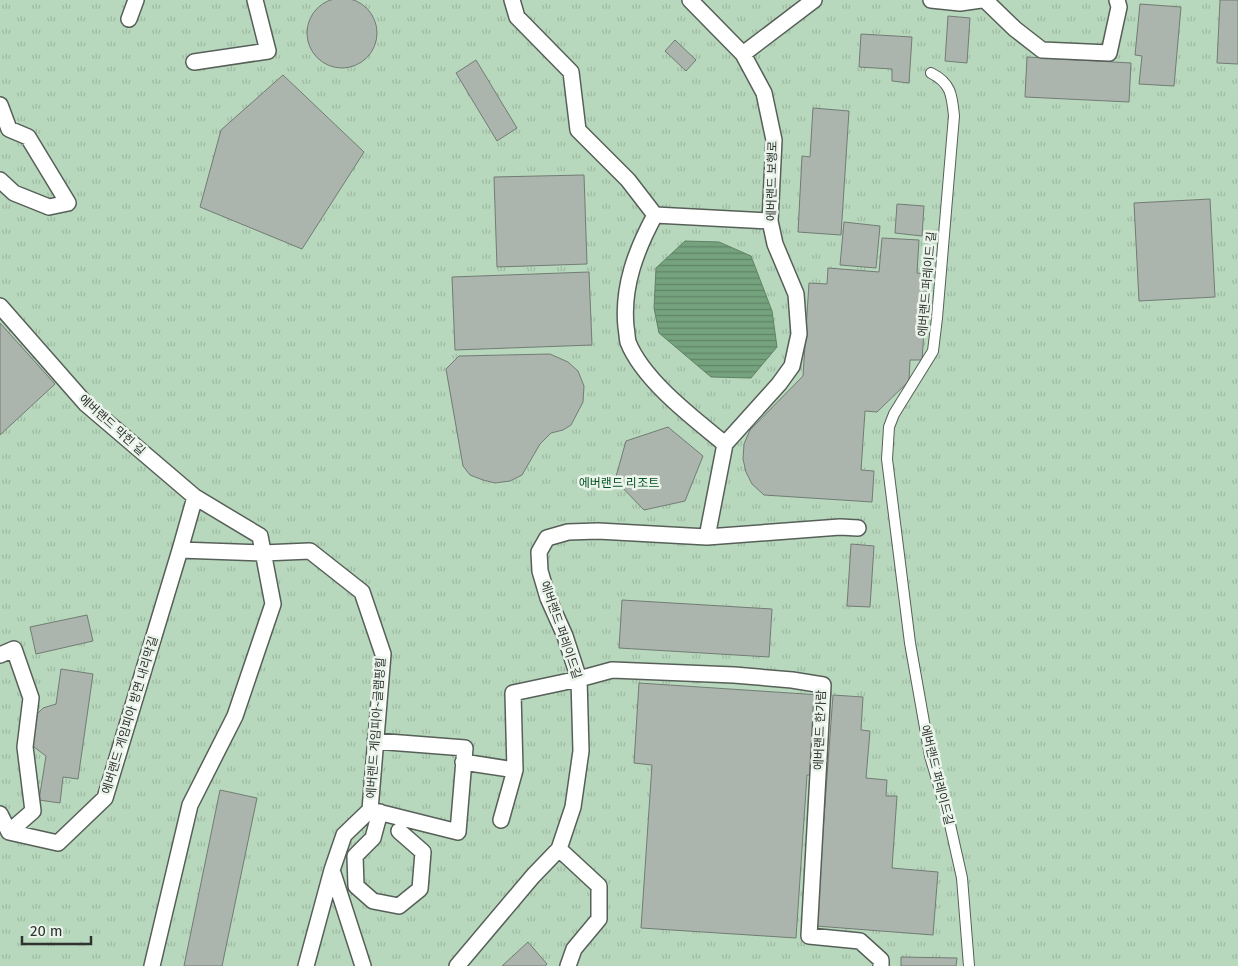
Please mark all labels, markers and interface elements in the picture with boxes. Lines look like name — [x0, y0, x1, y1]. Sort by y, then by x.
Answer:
street label: 에버랜드 보행로 — [764, 141, 780, 221]
street label: 에버랜드 퍼레이드 길 — [915, 231, 939, 337]
street label: 에버랜드 막힌 길 — [76, 392, 148, 458]
park label: 에버랜드 리조트 — [579, 476, 659, 490]
street label: 에버랜드 퍼레이드길 — [538, 579, 584, 681]
street label: 에버랜드 게임피아 방면 내리막길 — [99, 634, 161, 796]
street label: 에버랜드 게임피아~글램핑힐 — [364, 657, 388, 799]
street label: 에버랜드 한가람 — [812, 690, 828, 770]
street label: 에버랜드 퍼레이드길 — [918, 724, 956, 826]
scale bar — [22, 914, 91, 946]
text: 20 m — [30, 922, 63, 940]

